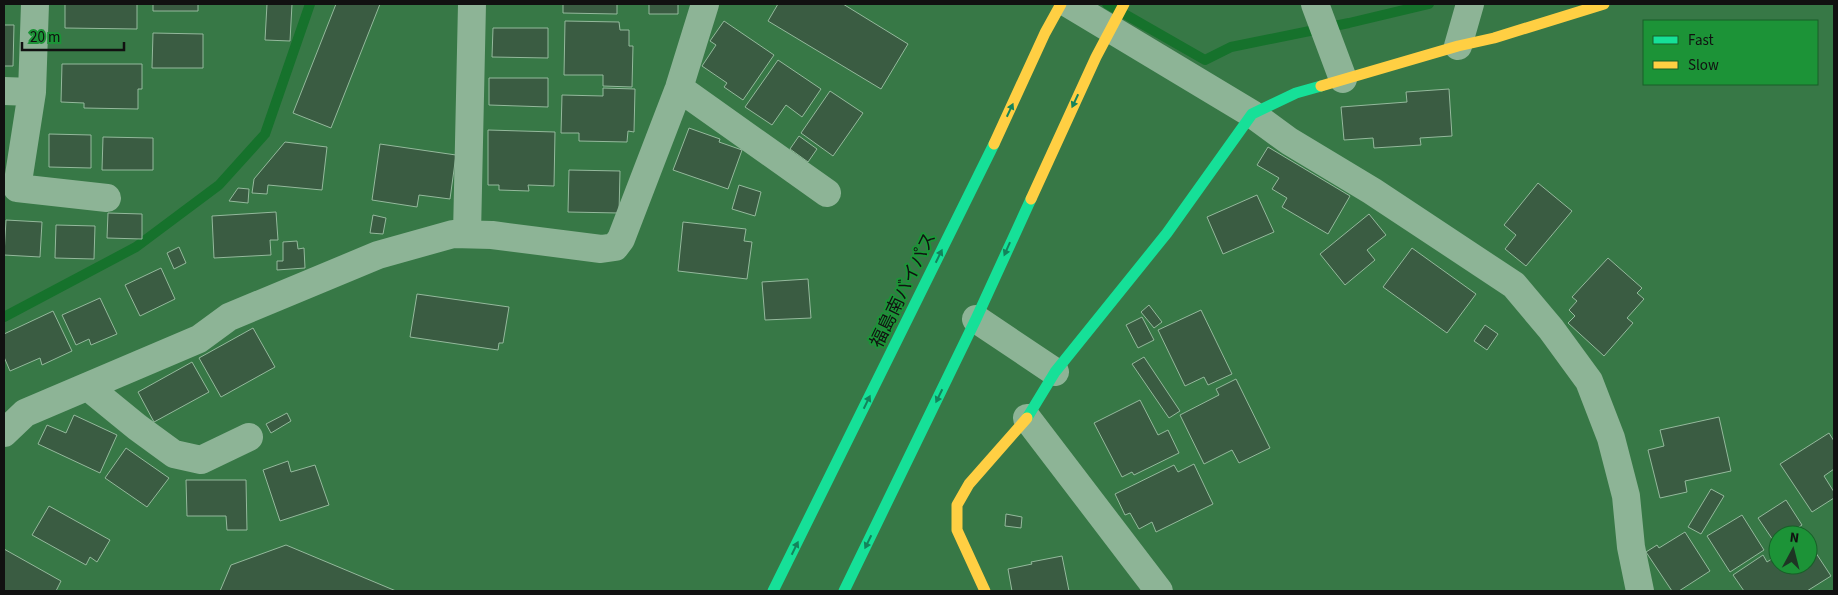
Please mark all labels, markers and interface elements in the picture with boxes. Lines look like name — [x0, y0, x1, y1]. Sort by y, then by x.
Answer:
scale bar — [22, 20, 125, 52]
legend — [1643, 20, 1818, 85]
text: 20 m — [30, 27, 60, 48]
text: Fast — [1688, 30, 1714, 51]
text: Slow — [1688, 55, 1719, 76]
one-way arrow — [1071, 94, 1079, 108]
one-way arrow — [1006, 103, 1014, 117]
street label: 福島南バイパス — [865, 228, 942, 352]
one-way arrow — [1003, 242, 1011, 256]
one-way arrow — [935, 249, 944, 264]
one-way arrow — [934, 389, 942, 403]
one-way arrow — [863, 395, 871, 409]
north arrow — [1768, 525, 1818, 575]
text: N — [1789, 528, 1800, 549]
one-way arrow — [864, 535, 872, 549]
one-way arrow — [791, 540, 799, 555]

